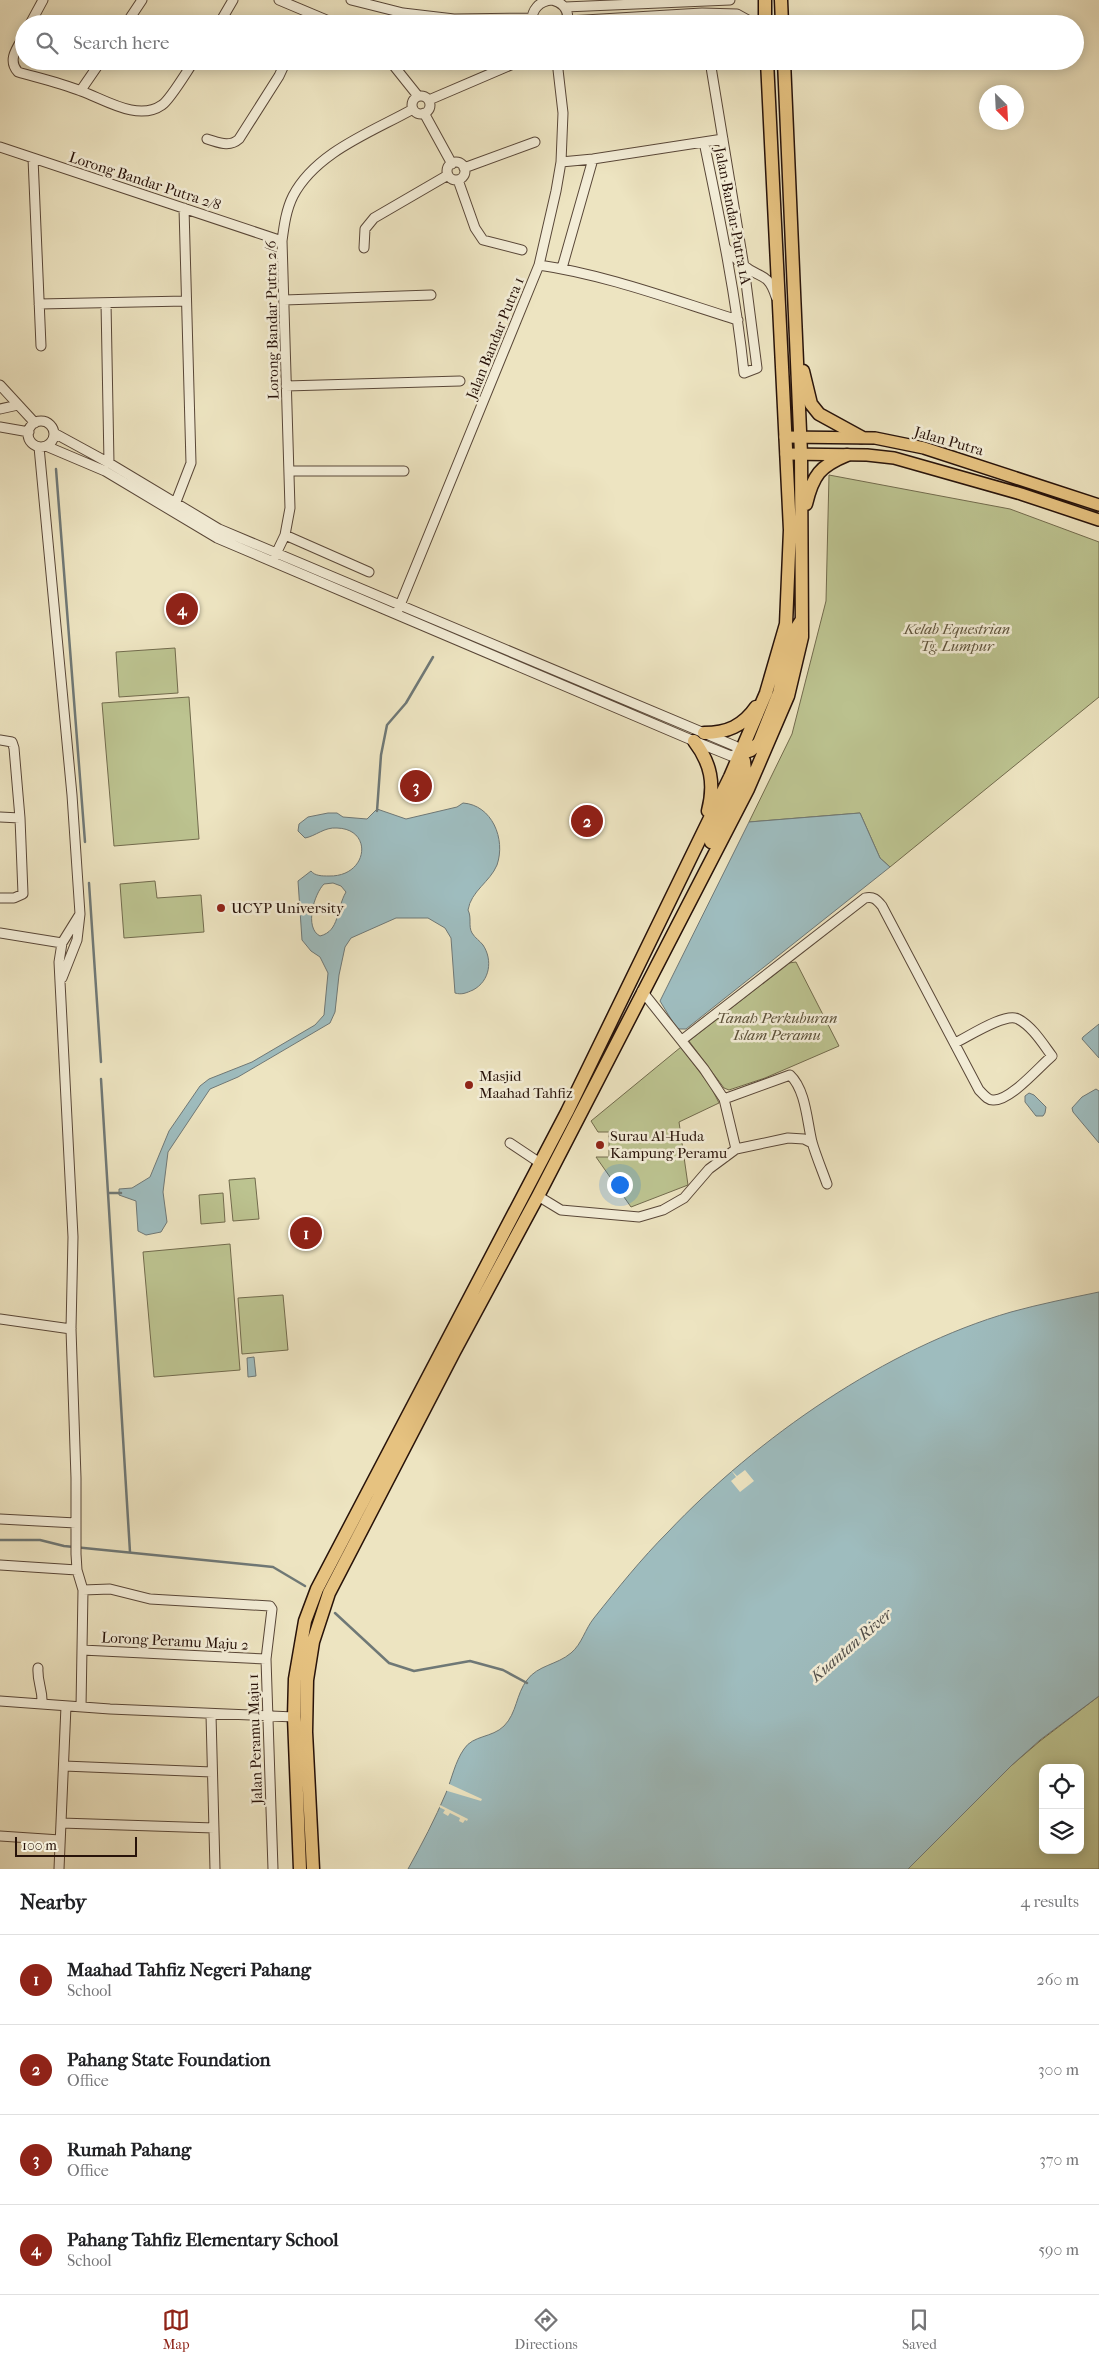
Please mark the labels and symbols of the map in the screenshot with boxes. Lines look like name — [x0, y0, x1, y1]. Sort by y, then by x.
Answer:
north arrow — [979, 85, 1024, 130]
street label: Jalan Bandar Putra 1A — [711, 145, 755, 287]
street label: Lorong Bandar Putra 2/8 — [67, 148, 223, 214]
street label: Lorong Bandar Putra 2/6 — [262, 239, 282, 400]
street label: Jalan Bandar Putra 1 — [462, 274, 528, 403]
street label: Jalan Putra — [911, 422, 987, 460]
pin: 4 — [166, 590, 198, 628]
park label: Kelab Equestrian Tg. Lumpur — [903, 620, 1010, 655]
pin: 3 — [400, 767, 432, 805]
pin: 2 — [571, 802, 603, 840]
place label: UCYP University — [231, 899, 345, 917]
marker: UCYP University — [215, 902, 227, 914]
park label: Tanah Perkuburan Islam Peramu — [717, 1009, 837, 1044]
place label: Masjid Maahad Tahfiz — [479, 1067, 573, 1102]
marker: Masjid Maahad Tahfiz — [463, 1079, 475, 1091]
place label: Surau Al-Huda Kampung Peramu — [610, 1127, 728, 1162]
marker: Surau Al-Huda Kampung Peramu — [594, 1139, 606, 1151]
your location — [607, 1172, 633, 1198]
pin: 1 — [290, 1214, 322, 1252]
water label: Kuantan River — [806, 1603, 897, 1686]
street label: Lorong Peramu Maju 2 — [101, 1628, 250, 1654]
street label: Jalan Peramu Maju 1 — [244, 1674, 266, 1805]
scale bar — [15, 1834, 138, 1857]

